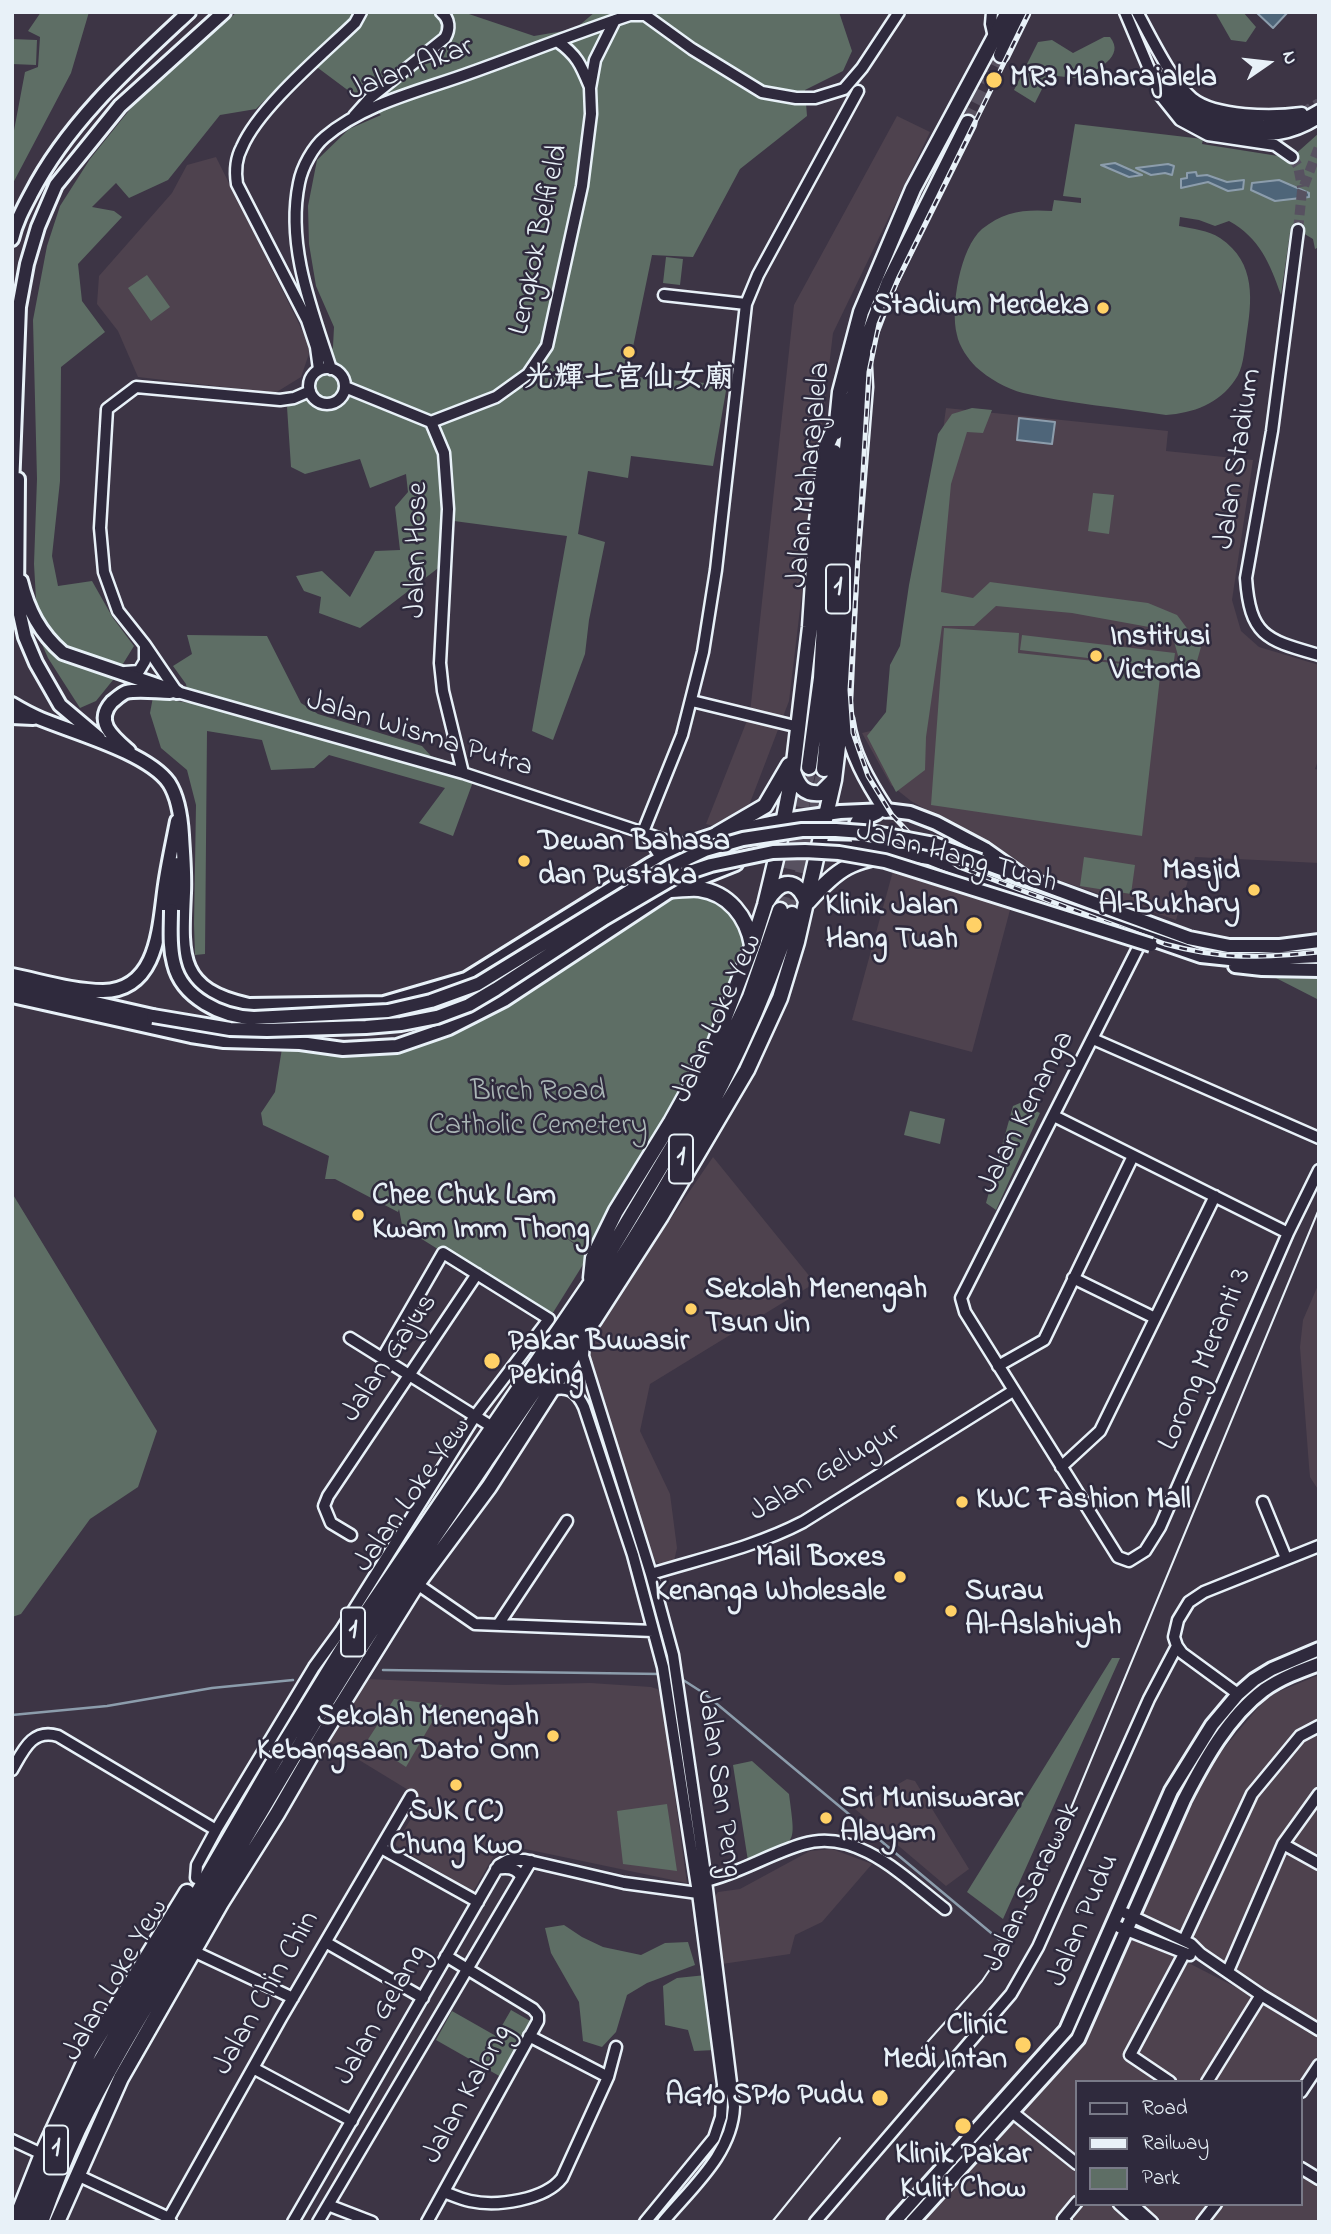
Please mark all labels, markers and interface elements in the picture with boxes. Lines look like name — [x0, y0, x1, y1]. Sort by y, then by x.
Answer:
north arrow — [1233, 28, 1303, 98]
street label: Jalan Akar — [343, 31, 479, 111]
text: N — [1274, 48, 1304, 67]
place label: MR3 Maharajalela — [1010, 62, 1217, 98]
marker: MR3 Maharajalela — [984, 70, 1004, 90]
street label: Lengkok Belfield — [503, 142, 579, 338]
place label: Stadium Merdeka — [873, 290, 1089, 326]
marker: Stadium Merdeka — [1095, 300, 1111, 316]
marker: 光輝七宮仙女廟 — [621, 344, 637, 360]
street label: Jalan Maharajalela — [781, 360, 841, 590]
place label: 光輝七宮仙女廟 — [524, 363, 734, 399]
street label: Jalan Stadium — [1208, 366, 1272, 552]
street label: Jalan Hose — [400, 482, 438, 618]
road number: 1 — [826, 564, 850, 614]
place label: Institusi Victoria — [1110, 621, 1210, 692]
marker: Institusi Victoria — [1088, 648, 1104, 664]
street label: Jalan Wisma Putra — [301, 684, 537, 788]
street label: Jalan Hang Tuah — [852, 815, 1060, 903]
place label: Dewan Bahasa dan Pustaka — [538, 826, 730, 896]
marker: Dewan Bahasa dan Pustaka — [516, 853, 532, 869]
place label: Masjid Al-Bukhary — [1098, 855, 1240, 925]
marker: Masjid Al-Bukhary — [1246, 882, 1262, 898]
place label: Klinik Jalan Hang Tuah — [825, 890, 958, 960]
marker: Klinik Jalan Hang Tuah — [964, 915, 984, 935]
street label: Jalan Loke Yew — [666, 929, 772, 1109]
street label: Jalan Kenanga — [972, 1026, 1084, 1200]
park label: Birch Road Catholic Cemetery — [428, 1076, 648, 1146]
road number: 1 — [669, 1134, 693, 1184]
place label: Chee Chuk Lam Kwam Imm Thong — [372, 1180, 590, 1250]
marker: Chee Chuk Lam Kwam Imm Thong — [350, 1207, 366, 1223]
street label: Lorong Meranti 3 — [1152, 1263, 1262, 1457]
place label: Sekolah Menengah Tsun Jin — [705, 1274, 927, 1344]
street label: Jalan Gajus — [335, 1288, 447, 1430]
marker: Sekolah Menengah Tsun Jin — [683, 1301, 699, 1317]
place label: Pakar Buwasir Peking — [508, 1326, 689, 1396]
marker: Pakar Buwasir Peking — [482, 1351, 502, 1371]
street label: Jalan Loke Yew — [347, 1411, 481, 1581]
street label: Jalan Gelugur — [744, 1416, 908, 1532]
place label: KWC Fashion Mall — [976, 1484, 1191, 1520]
marker: KWC Fashion Mall — [954, 1494, 970, 1510]
place label: Mail Boxes Kenanga Wholesale — [654, 1542, 886, 1612]
marker: Mail Boxes Kenanga Wholesale — [892, 1569, 908, 1585]
place label: Surau Al-Aslahiyah — [965, 1576, 1122, 1646]
marker: Surau Al-Aslahiyah — [943, 1603, 959, 1619]
road number: 1 — [341, 1608, 365, 1656]
street label: Jalan San Peng — [686, 1688, 748, 1880]
place label: Sekolah Menengah Kebangsaan Dato' Onn — [257, 1701, 539, 1772]
marker: Sekolah Menengah Kebangsaan Dato' Onn — [545, 1728, 561, 1744]
marker: SJK (C) Chung Kwo — [448, 1777, 464, 1793]
place label: Sri Muniswarar Alayam — [840, 1783, 1023, 1854]
place label: SJK (C) Chung Kwo — [389, 1796, 523, 1867]
street label: Jalan Sarawak — [977, 1797, 1091, 1979]
marker: Sri Muniswarar Alayam — [818, 1810, 834, 1826]
street label: Jalan Pudu — [1041, 1849, 1129, 1993]
street label: Jalan Loke Yew — [56, 1894, 178, 2068]
street label: Jalan Chin Chin — [206, 1905, 330, 2083]
street label: Jalan Gelang — [328, 1939, 438, 2093]
place label: Clinic Medi Intan — [883, 2010, 1007, 2080]
street label: Jalan Kalong — [416, 2019, 522, 2171]
marker: Clinic Medi Intan — [1013, 2035, 1033, 2055]
place label: AG10 SP10 Pudu — [665, 2080, 864, 2116]
legend — [1076, 2080, 1303, 2206]
marker: AG10 SP10 Pudu — [870, 2088, 890, 2108]
text: Road — [1142, 2094, 1188, 2124]
marker: Klinik Pakar Kulit Chow — [953, 2116, 973, 2136]
road number: 1 — [44, 2126, 68, 2174]
text: Railway — [1142, 2129, 1209, 2159]
place label: Klinik Pakar Kulit Chow — [895, 2139, 1031, 2210]
text: Park — [1142, 2164, 1180, 2194]

